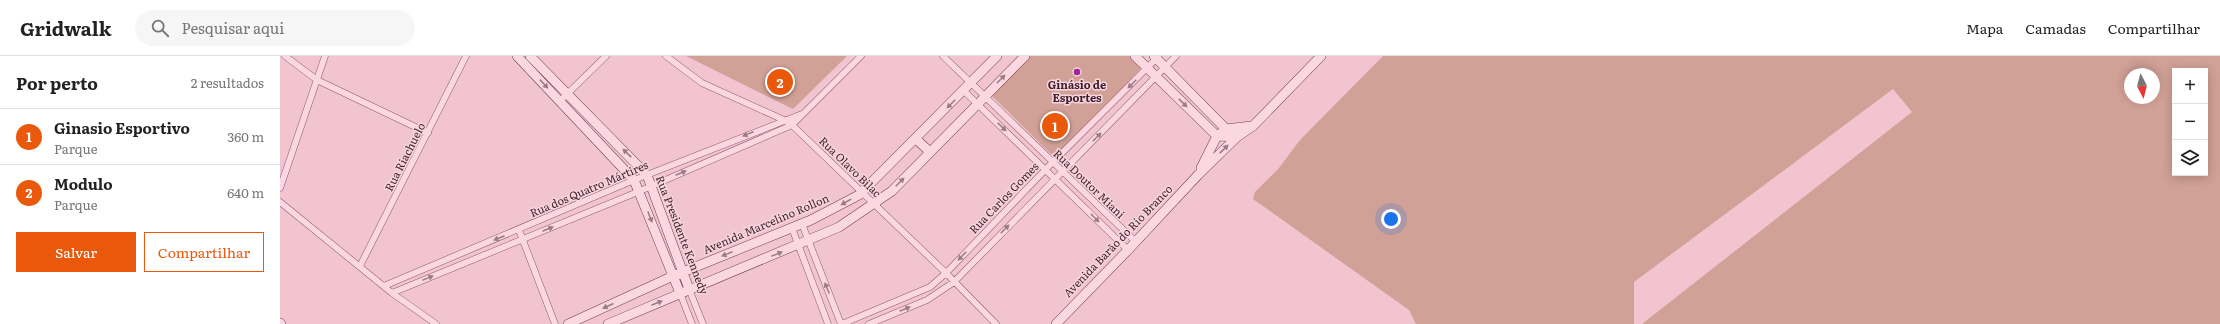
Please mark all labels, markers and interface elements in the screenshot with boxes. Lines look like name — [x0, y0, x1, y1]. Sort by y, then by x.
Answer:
search box — [135, 10, 415, 46]
text: Gridwalk — [20, 14, 111, 42]
text: Pesquisar aqui — [181, 16, 284, 39]
icon: search — [149, 17, 171, 39]
text: Mapa — [1966, 18, 2003, 38]
text: Camadas — [2025, 18, 2086, 38]
text: Compartilhar — [2108, 18, 2200, 38]
pin: 2 — [767, 67, 793, 97]
marker: Ginásio de Esportes — [1072, 67, 1082, 77]
north arrow — [2124, 68, 2160, 104]
map controls — [2172, 68, 2208, 176]
button: + — [2172, 68, 2208, 104]
text: Por perto — [16, 70, 98, 95]
text: 2 resultados — [191, 73, 264, 92]
one-way arrow — [996, 74, 1006, 84]
place label: Ginásio de Esportes — [1048, 76, 1106, 105]
one-way arrow — [1127, 79, 1137, 89]
one-way arrow — [539, 80, 548, 89]
one-way arrow — [1178, 98, 1188, 107]
one-way arrow — [946, 99, 956, 109]
button: − — [2172, 104, 2208, 140]
pin: 1 — [1042, 111, 1068, 141]
text: Ginasio Esportivo — [54, 116, 190, 139]
street label: Rua Riachuelo — [380, 119, 428, 194]
one-way arrow — [997, 122, 1007, 132]
text: 1 — [26, 127, 32, 146]
text: 360 m — [227, 127, 264, 146]
one-way arrow — [741, 132, 753, 138]
street label: Rua Olavo Bilac — [816, 132, 886, 200]
one-way arrow — [1092, 132, 1101, 142]
text: Parque — [54, 139, 97, 158]
button: layers — [2172, 140, 2208, 176]
one-way arrow — [1219, 144, 1229, 154]
street label: Rua Doutor Miani — [1050, 145, 1129, 222]
one-way arrow — [622, 148, 632, 158]
street label: Rua dos Quatro Mártires — [527, 156, 650, 220]
street label: Rua Carlos Gomes — [965, 158, 1042, 237]
one-way arrow — [676, 170, 687, 176]
text: Modulo — [54, 172, 113, 195]
street label: Rua Presidente Kennedy — [653, 173, 713, 297]
one-way arrow — [895, 177, 905, 187]
street label: Avenida Barão do Rio Branco — [1059, 181, 1175, 300]
text: 2 — [26, 183, 32, 202]
text: 640 m — [227, 183, 264, 202]
street label: Avenida Marcelino Rollon — [700, 189, 831, 257]
text: Parque — [54, 195, 97, 214]
one-way arrow — [840, 199, 852, 206]
your location — [1381, 209, 1401, 229]
one-way arrow — [648, 212, 654, 224]
one-way arrow — [1090, 213, 1100, 223]
one-way arrow — [1001, 224, 1010, 235]
one-way arrow — [543, 226, 555, 232]
button: Salvar — [16, 232, 136, 272]
button: Compartilhar — [144, 232, 264, 272]
one-way arrow — [493, 235, 504, 241]
one-way arrow — [771, 250, 783, 256]
one-way arrow — [957, 251, 967, 261]
one-way arrow — [721, 252, 733, 258]
one-way arrow — [422, 275, 434, 281]
one-way arrow — [824, 282, 830, 293]
one-way arrow — [651, 300, 662, 306]
one-way arrow — [602, 303, 613, 309]
one-way arrow — [899, 306, 911, 313]

